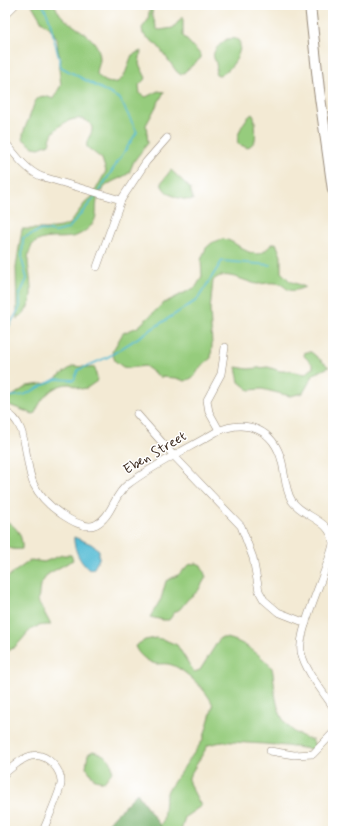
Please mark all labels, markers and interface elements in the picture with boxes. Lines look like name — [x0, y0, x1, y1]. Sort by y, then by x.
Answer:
street label: Eben Street — [120, 427, 190, 479]

